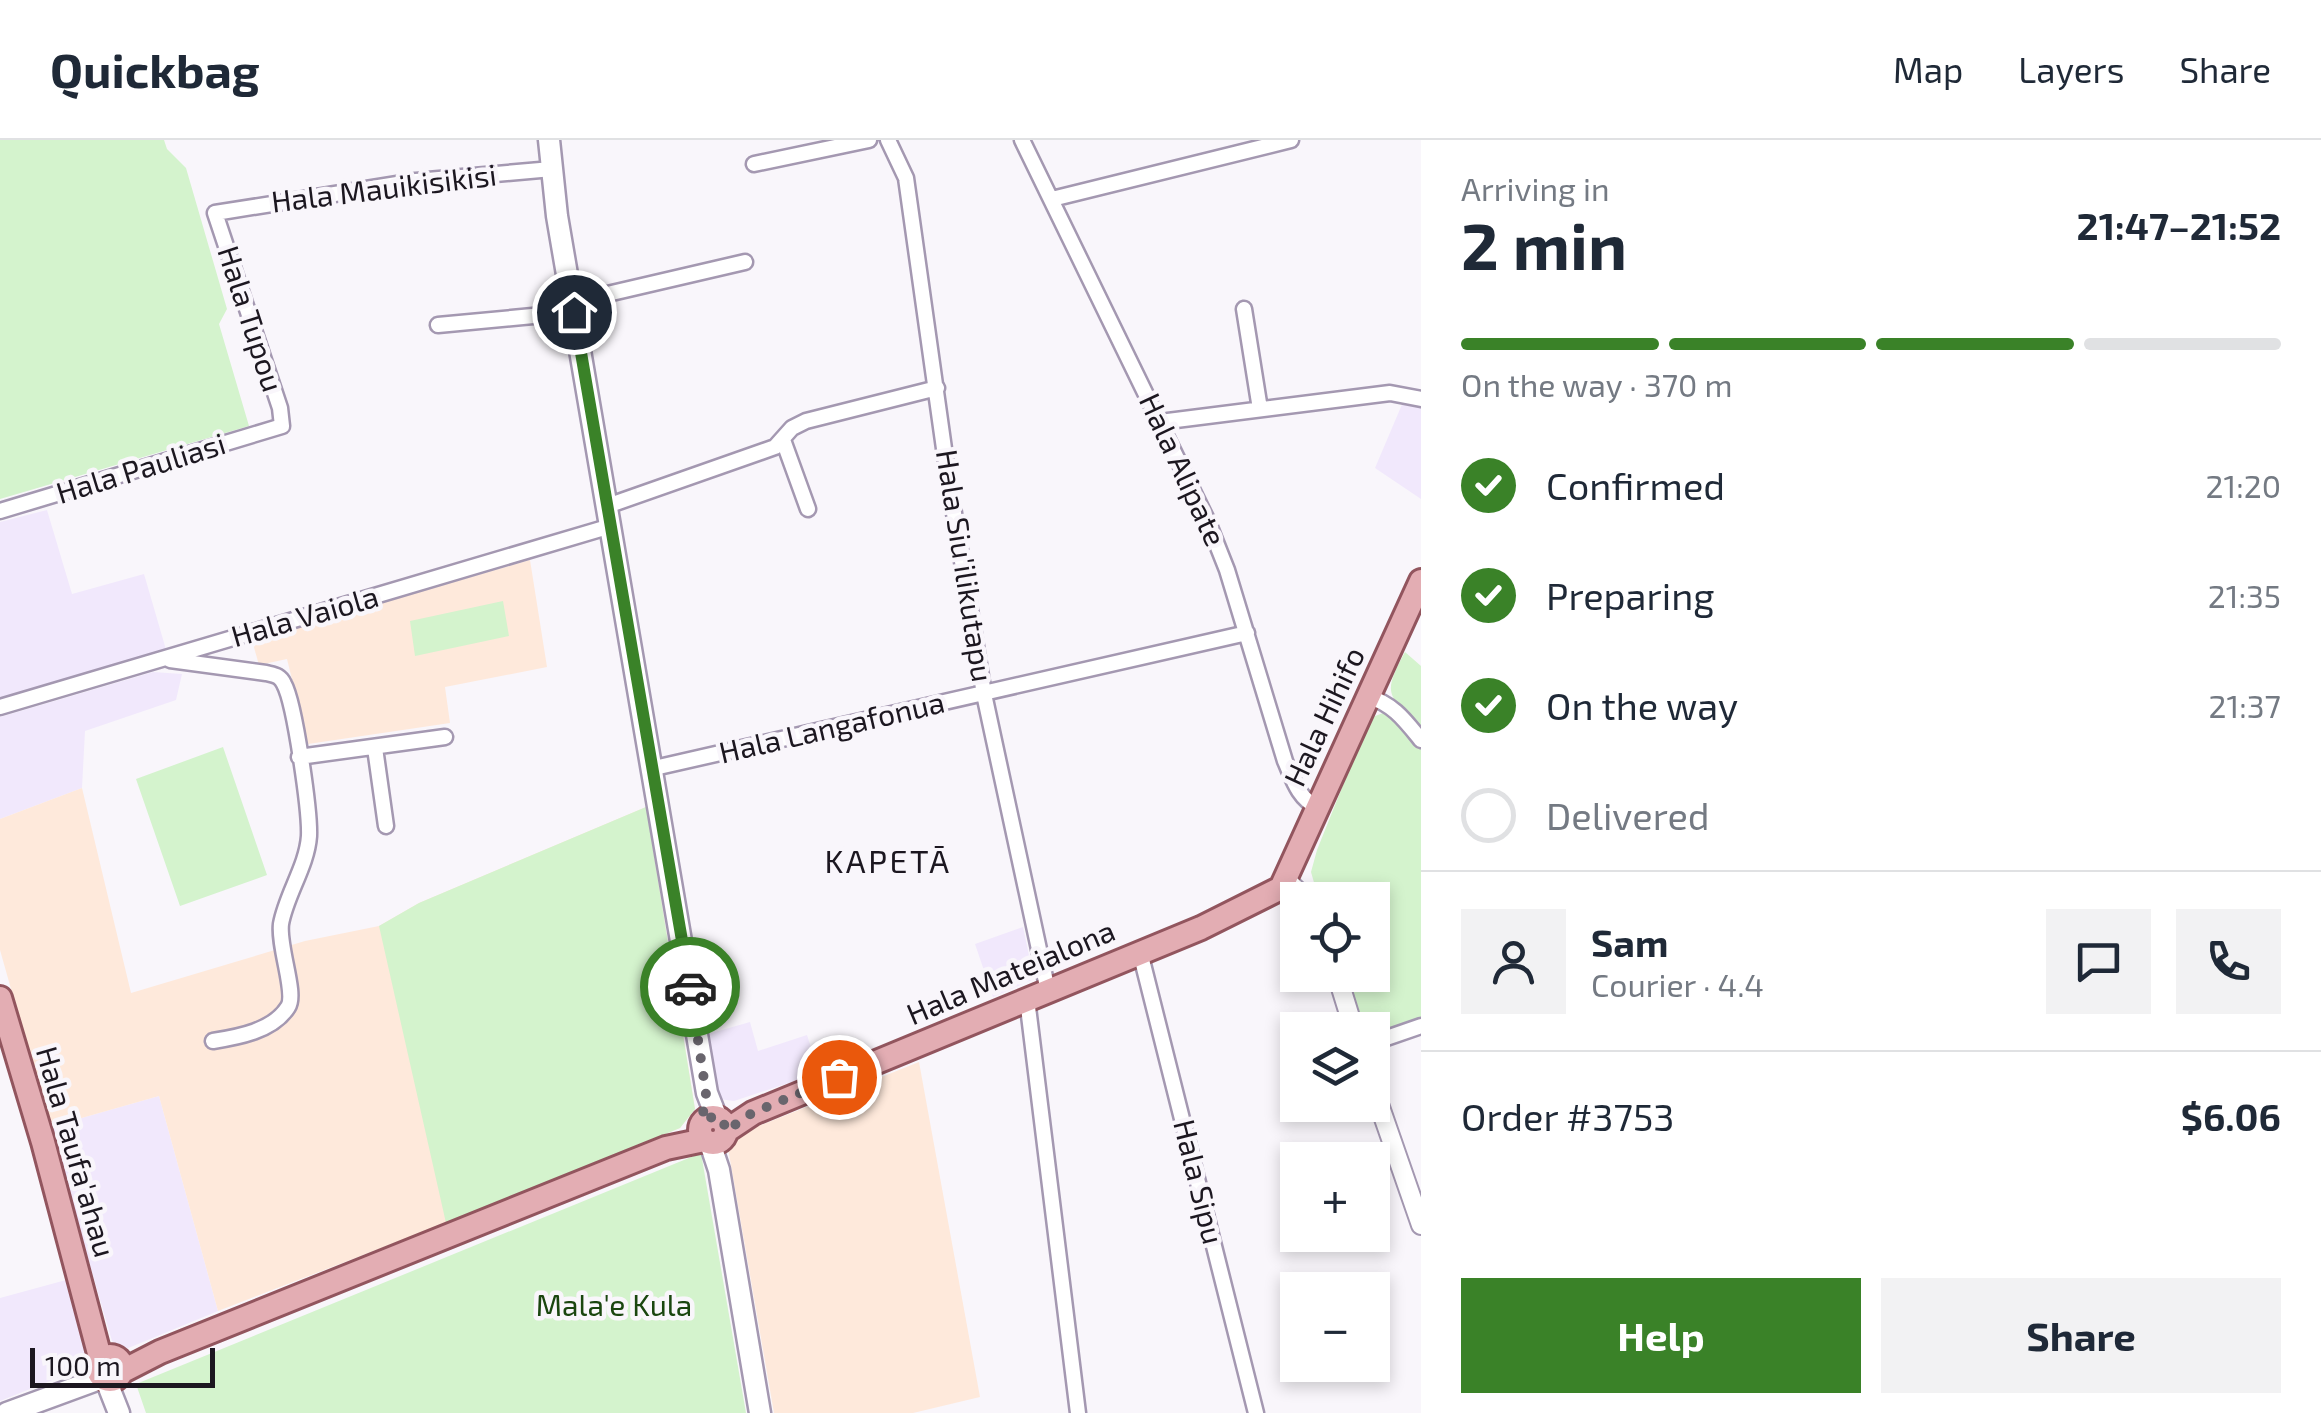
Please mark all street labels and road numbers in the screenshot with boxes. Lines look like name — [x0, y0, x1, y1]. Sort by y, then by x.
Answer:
street label: Hala Mauikisikisi — [269, 155, 498, 219]
street label: Hala Tupou — [211, 241, 292, 396]
street label: Hala Alipate — [1133, 387, 1235, 551]
street label: Hala Pauliasi — [51, 424, 229, 510]
street label: Hala Siu'ilikutapu — [930, 447, 1002, 684]
street label: Hala Vaiola — [227, 577, 382, 653]
street label: Hala Hihifo — [1275, 641, 1371, 791]
street label: Hala Langafonua — [715, 683, 948, 769]
street label: Hala Mateialona — [901, 911, 1120, 1031]
street label: Hala Taufa'ahau — [30, 1042, 124, 1261]
street label: Hala Sipu — [1167, 1115, 1233, 1248]

